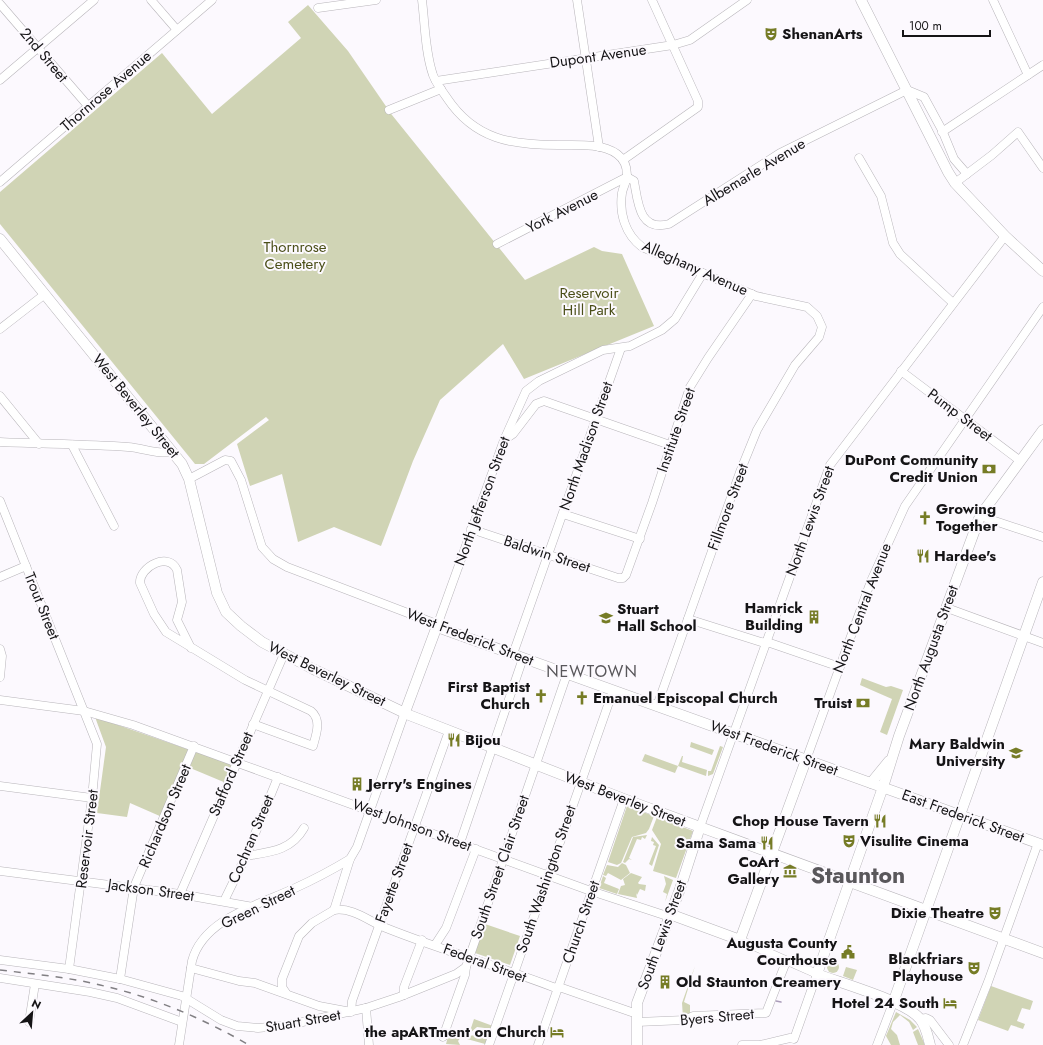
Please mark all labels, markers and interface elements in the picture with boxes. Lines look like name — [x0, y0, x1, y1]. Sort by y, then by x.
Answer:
scale bar — [903, 12, 990, 38]
text: 100 m — [909, 17, 942, 35]
street label: 2nd Street — [15, 23, 74, 87]
place label: ShenanArts — [782, 23, 863, 45]
theatre icon: ShenanArts — [763, 26, 779, 42]
street label: Dupont Avenue — [548, 38, 648, 74]
street label: Thornrose Avenue — [56, 45, 157, 137]
street label: Albemarle Avenue — [699, 133, 810, 211]
street label: York Avenue — [522, 183, 602, 239]
street label: Alleghany Avenue — [639, 235, 752, 301]
park label: Thornrose Cemetery — [264, 236, 327, 275]
park label: Reservoir Hill Park — [559, 282, 619, 321]
street label: West Beverley Street — [87, 349, 185, 463]
street label: North Madison Street — [554, 378, 619, 513]
street label: Pump Street — [923, 383, 997, 447]
street label: Institute Street — [651, 384, 701, 475]
street label: North Jefferson Street — [448, 433, 516, 569]
place label: DuPont Community Credit Union — [845, 449, 978, 488]
street label: Fillmore Street — [702, 460, 754, 554]
bank icon: DuPont Community Credit Union — [981, 461, 997, 477]
street label: North Lewis Street — [780, 463, 840, 579]
place label: Growing Together — [936, 498, 998, 537]
church icon: Growing Together — [917, 510, 933, 526]
street label: Baldwin Street — [501, 530, 594, 578]
street label: North Central Avenue — [827, 540, 897, 676]
place label: Hardee's — [934, 545, 996, 567]
restaurant icon: Hardee's — [915, 548, 931, 564]
street label: Trout Street — [19, 569, 66, 643]
street label: North Augusta Street — [898, 582, 964, 714]
place label: Hamrick Building — [744, 597, 803, 636]
place label: Stuart Hall School — [617, 598, 697, 637]
street label: West Frederick Street — [403, 603, 537, 672]
building icon: Hamrick Building — [806, 609, 822, 625]
school or university icon: Stuart Hall School — [598, 610, 614, 626]
street label: West Beverley Street — [264, 636, 390, 712]
district label: NEWTOWN — [546, 660, 638, 683]
place label: First Baptist Church — [447, 676, 530, 715]
place label: Emanuel Episcopal Church — [593, 687, 778, 709]
church icon: First Baptist Church — [533, 688, 549, 704]
church icon: Emanuel Episcopal Church — [574, 690, 590, 706]
place label: Truist — [814, 692, 852, 714]
bank icon: Truist — [855, 695, 871, 711]
street label: West Frederick Street — [707, 715, 841, 782]
street label: Stafford Street — [203, 728, 259, 820]
place label: Bijou — [465, 729, 501, 751]
restaurant icon: Bijou — [446, 732, 462, 748]
place label: Mary Baldwin University — [909, 733, 1005, 772]
school or university icon: Mary Baldwin University — [1008, 745, 1024, 761]
street label: Richardson Street — [133, 760, 197, 871]
street label: West Beverley Street — [561, 766, 689, 832]
place label: Jerry's Engines — [365, 773, 472, 795]
building icon: Jerry's Engines — [349, 776, 365, 792]
street label: East Frederick Street — [899, 784, 1028, 849]
street label: Reservoir Street — [70, 788, 104, 890]
street label: Cochran Street — [223, 791, 280, 887]
street label: South Street Clair Street — [465, 792, 535, 942]
street label: West Johnson Street — [349, 793, 475, 857]
street label: South Washington Street — [510, 802, 582, 956]
place label: Chop House Tavern — [732, 810, 869, 832]
restaurant icon: Chop House Tavern — [872, 813, 888, 829]
place label: Visulite Cinema — [859, 830, 969, 852]
place label: Sama Sama — [676, 832, 756, 854]
theatre icon: Visulite Cinema — [841, 833, 857, 849]
restaurant icon: Sama Sama — [759, 835, 775, 851]
street label: Fayette Street — [369, 840, 419, 926]
place label: CoArt Gallery — [728, 851, 779, 890]
district label: Staunton — [811, 858, 905, 892]
museum icon: CoArt Gallery — [782, 863, 798, 879]
street label: Jackson Street — [104, 873, 196, 907]
street label: Church Street — [557, 877, 606, 966]
street label: South Lewis Street — [632, 877, 692, 993]
street label: Green Street — [217, 879, 299, 934]
place label: Dixie Theatre — [891, 902, 984, 924]
theatre icon: Dixie Theatre — [987, 905, 1003, 921]
place label: Augusta County Courthouse — [725, 932, 837, 971]
street label: Federal Street — [440, 938, 530, 988]
public building icon: Augusta County Courthouse — [840, 944, 856, 960]
place label: Blackfriars Playhouse — [888, 948, 963, 987]
theatre icon: Blackfriars Playhouse — [966, 960, 982, 976]
place label: Old Staunton Creamery — [676, 971, 841, 993]
building icon: Old Staunton Creamery — [657, 974, 673, 990]
place label: Hotel 24 South — [831, 992, 939, 1014]
north arrow — [12, 993, 52, 1033]
text: N — [29, 995, 44, 1013]
hotel icon: Hotel 24 South — [942, 995, 958, 1011]
street label: Byers Street — [679, 1003, 755, 1031]
street label: Stuart Street — [264, 1004, 343, 1038]
place label: the apARTment on Church — [365, 1021, 546, 1043]
hotel icon: the apARTment on Church — [549, 1024, 565, 1040]

